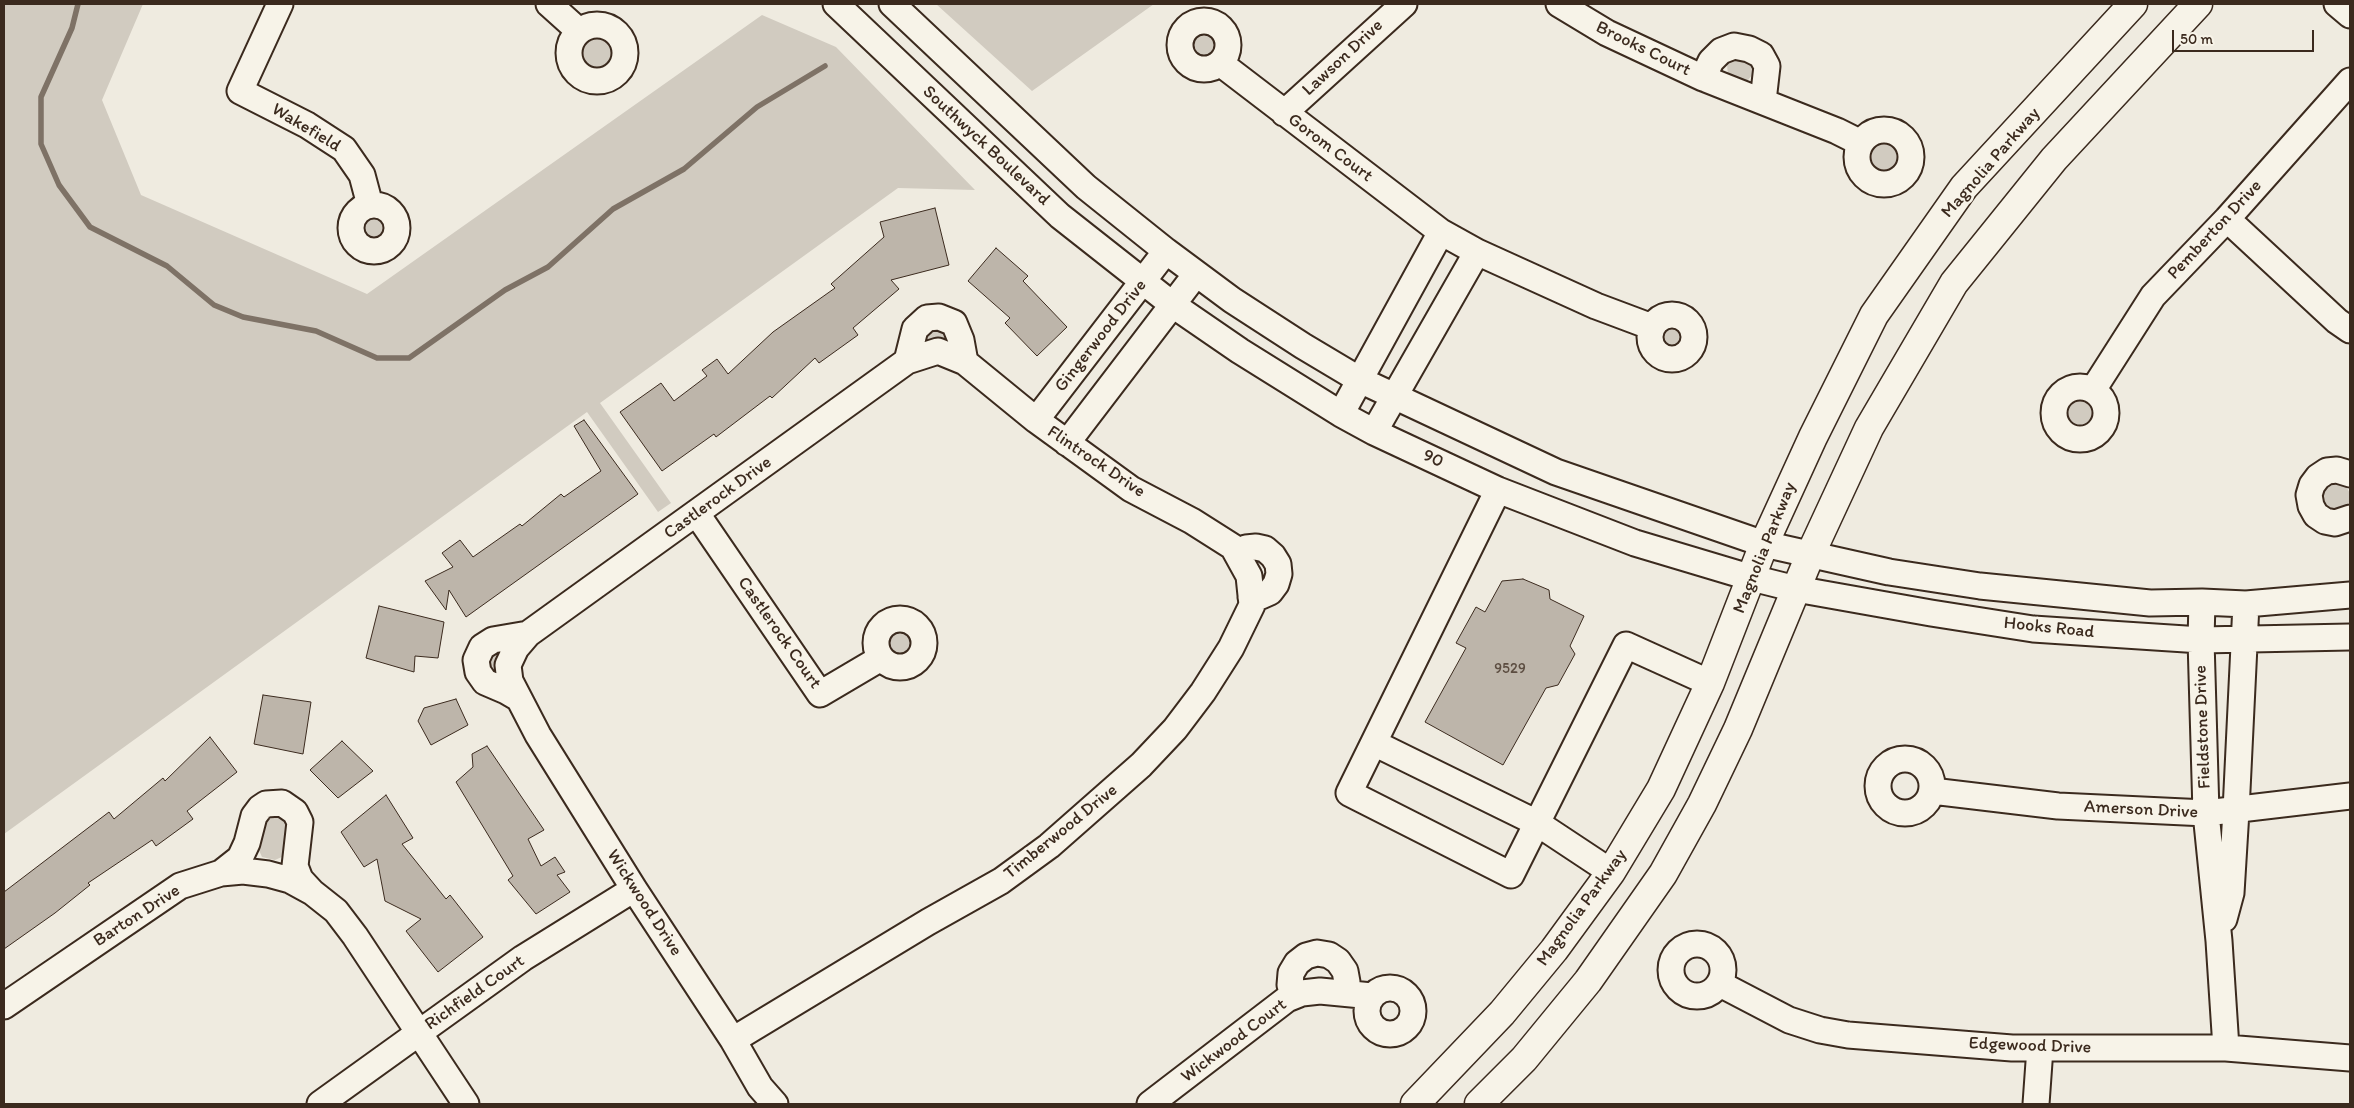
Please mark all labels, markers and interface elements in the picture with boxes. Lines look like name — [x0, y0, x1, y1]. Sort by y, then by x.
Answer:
street label: Lawson Drive — [1298, 15, 1388, 101]
street label: Brooks Court — [1592, 17, 1694, 81]
scale bar — [2174, 20, 2316, 52]
text: 50 m — [2180, 30, 2213, 48]
street label: Southwyck Boulevard — [918, 81, 1054, 211]
street label: Wakefield — [267, 99, 345, 157]
street label: Magnolia Parkway — [1937, 103, 2045, 223]
street label: Gorom Court — [1283, 109, 1377, 187]
street label: Pemberton Drive — [2163, 176, 2267, 284]
street label: Gingerwood Drive — [1050, 275, 1152, 397]
street label: Flintrock Drive — [1043, 421, 1149, 503]
street label: 90 — [1419, 445, 1447, 473]
street label: Castlerock Drive — [660, 452, 776, 544]
street label: Magnolia Parkway — [1729, 479, 1801, 617]
street label: Castlerock Court — [732, 573, 826, 693]
street label: Hooks Road — [2003, 613, 2095, 643]
house number: 9529 — [1494, 660, 1526, 678]
street label: Fieldstone Drive — [2190, 665, 2216, 789]
street label: Timberwood Drive — [1000, 780, 1122, 884]
street label: Amerson Drive — [2083, 796, 2199, 824]
street label: Magnolia Parkway — [1532, 845, 1632, 971]
street label: Wickwood Drive — [602, 846, 686, 960]
street label: Barton Drive — [90, 880, 184, 952]
street label: Richfield Court — [421, 951, 529, 1035]
street label: Wickwood Court — [1177, 994, 1291, 1088]
street label: Edgewood Drive — [1968, 1033, 2092, 1059]

